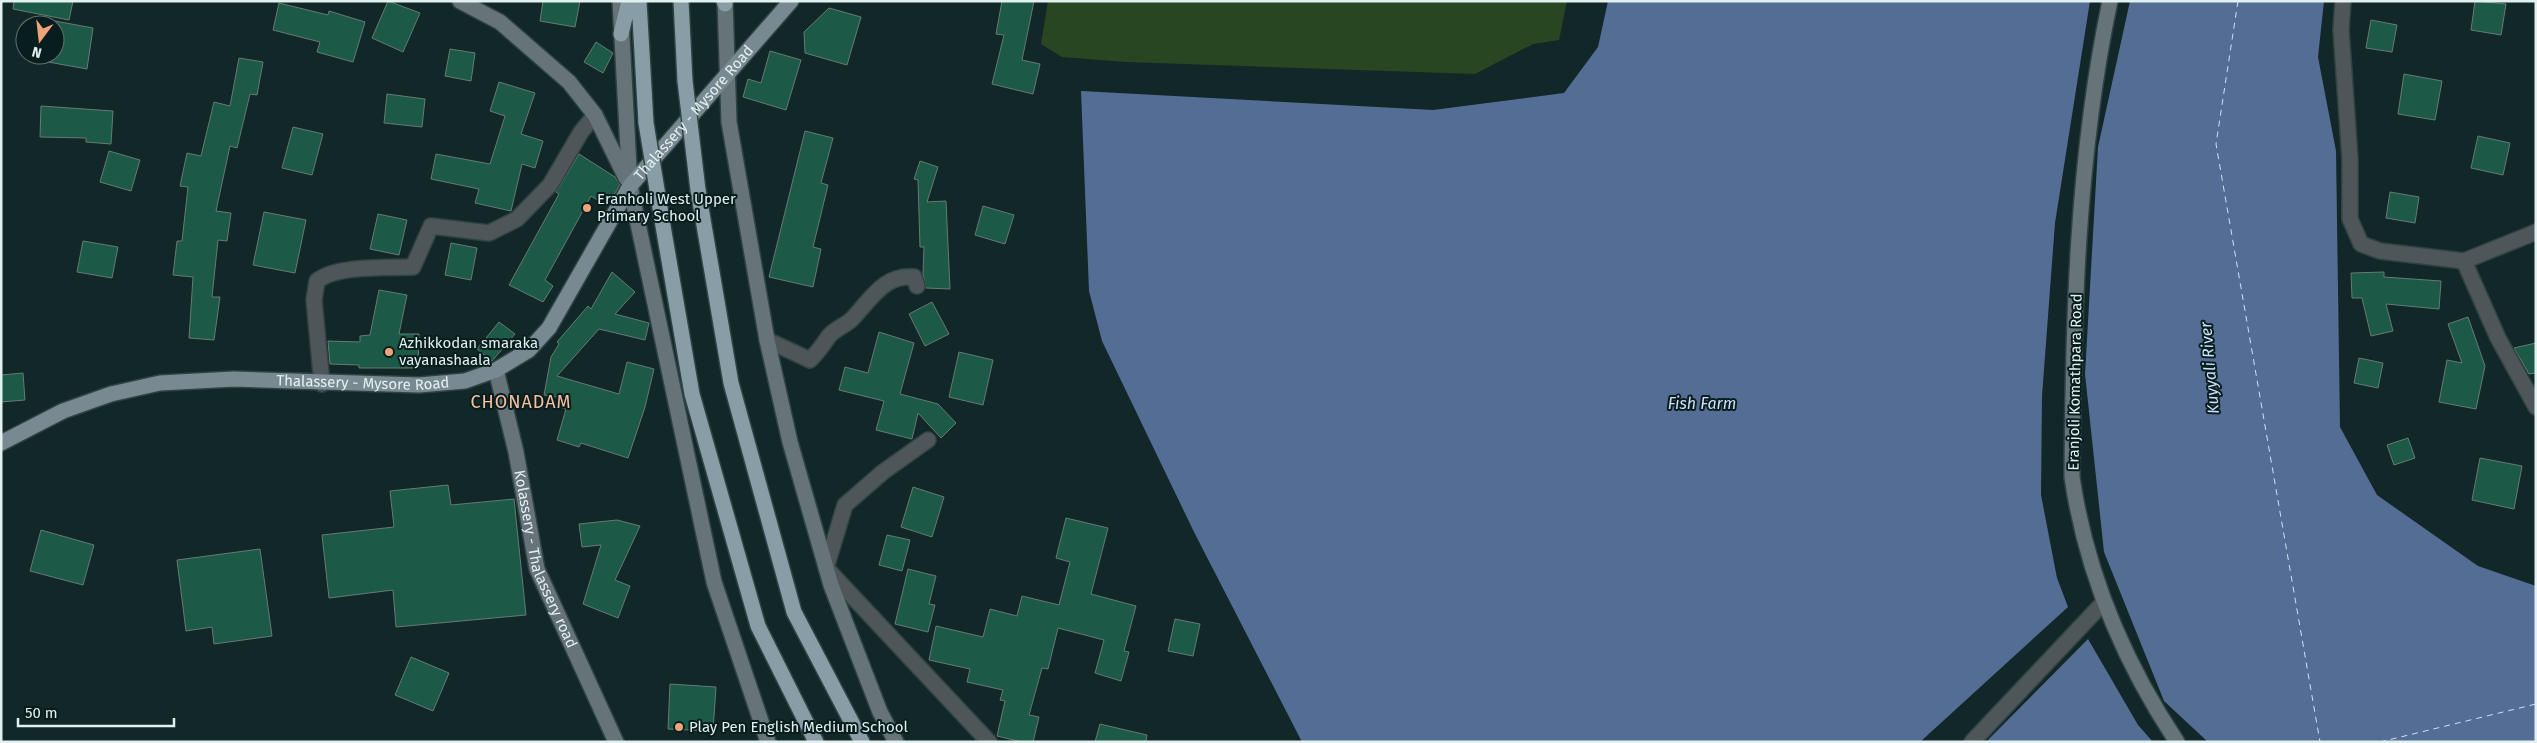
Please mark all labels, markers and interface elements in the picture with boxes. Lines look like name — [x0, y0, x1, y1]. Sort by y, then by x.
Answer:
north arrow — [15, 15, 65, 65]
street label: Thalassery - Mysore Road — [630, 42, 757, 184]
text: N — [30, 43, 43, 61]
place label: Eranholi West Upper Primary School — [597, 190, 736, 225]
marker: Eranholi West Upper Primary School — [581, 202, 593, 214]
street label: Eranjoli Komathpara Road — [2064, 293, 2086, 471]
water label: Kuyyali River — [2196, 320, 2223, 415]
place label: Azhikkodan smaraka vayanashaala — [399, 334, 538, 369]
marker: Azhikkodan smaraka vayanashaala — [383, 346, 395, 358]
street label: Thalassery - Mysore Road — [276, 371, 450, 394]
district label: CHONADAM — [470, 391, 572, 413]
water label: Fish Farm — [1668, 394, 1736, 413]
street label: Kolassery - Thalassery road — [510, 469, 581, 651]
scale bar — [18, 696, 174, 728]
text: 50 m — [25, 704, 58, 722]
place label: Play Pen English Medium School — [689, 718, 909, 736]
marker: Play Pen English Medium School — [673, 721, 685, 733]

